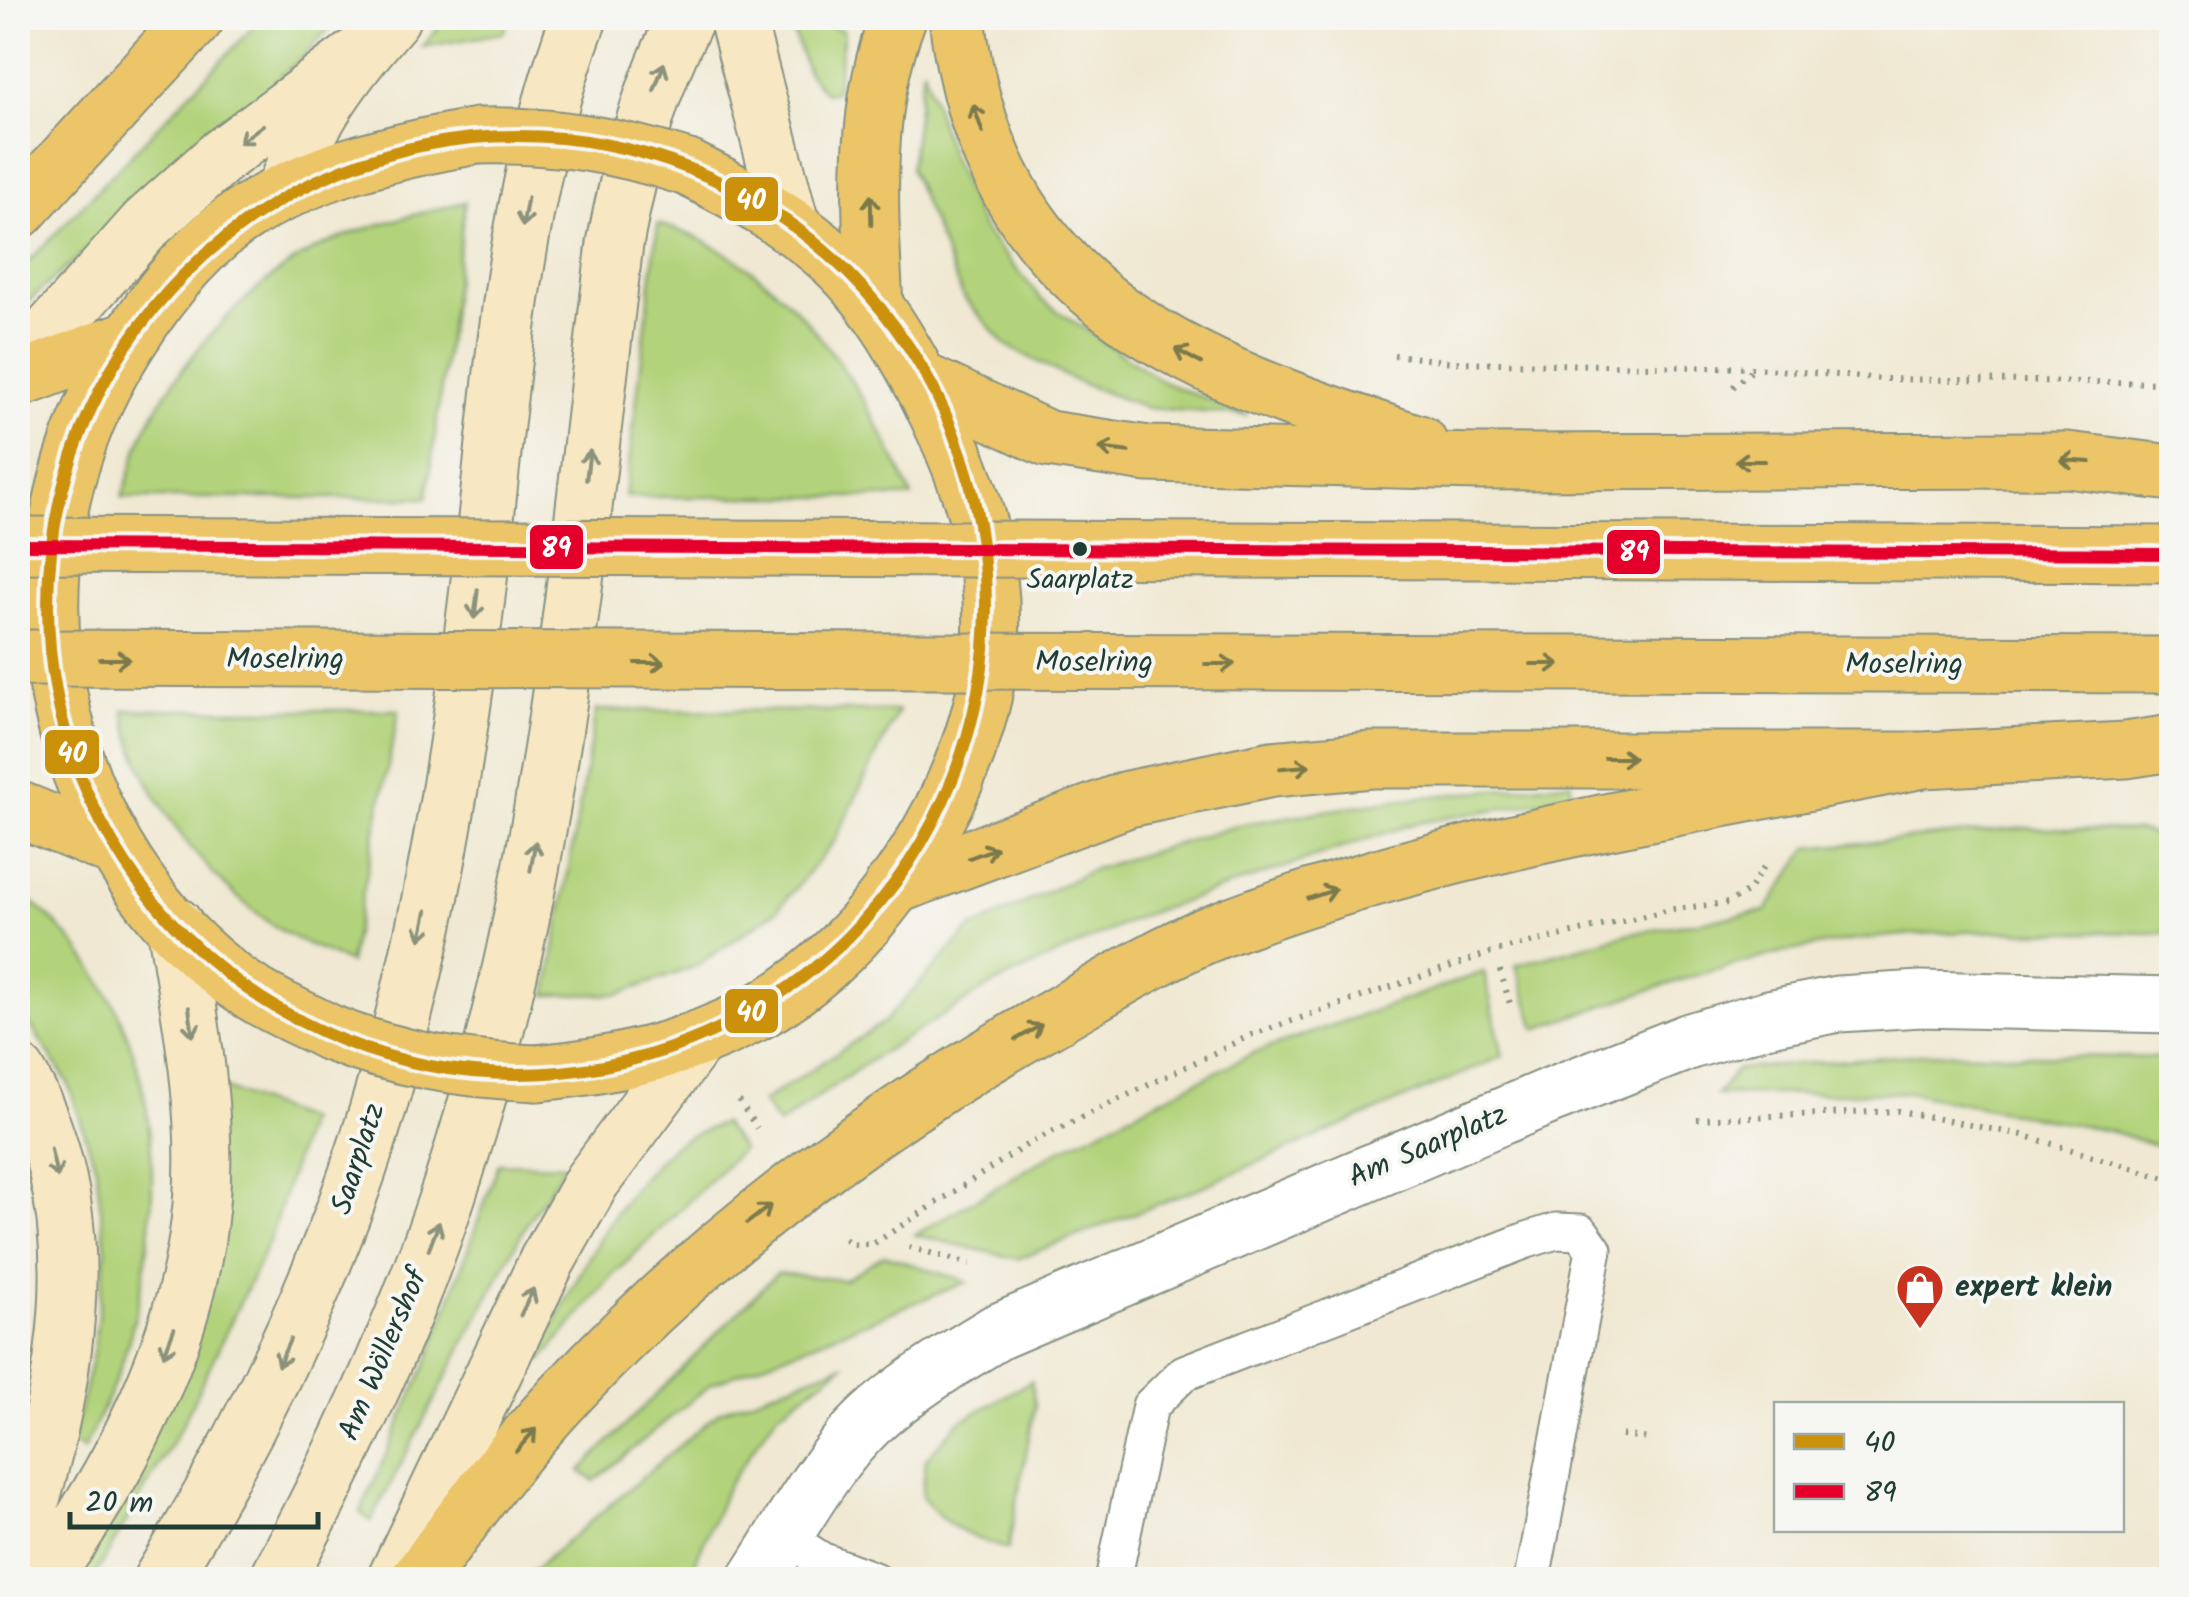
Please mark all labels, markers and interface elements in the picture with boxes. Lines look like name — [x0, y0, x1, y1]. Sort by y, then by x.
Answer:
one-way arrow — [651, 63, 669, 94]
one-way arrow — [968, 104, 986, 136]
one-way arrow — [238, 123, 265, 144]
line badge: 40 — [723, 175, 780, 223]
text: 40 — [736, 179, 766, 224]
one-way arrow — [862, 194, 880, 226]
one-way arrow — [515, 195, 534, 228]
one-way arrow — [1173, 345, 1203, 365]
one-way arrow — [1098, 440, 1131, 458]
one-way arrow — [579, 449, 598, 481]
one-way arrow — [2059, 451, 2092, 470]
one-way arrow — [1735, 452, 1768, 470]
line badge: 89 — [528, 523, 585, 571]
text: 89 — [541, 527, 571, 572]
line badge: 89 — [1605, 528, 1662, 576]
text: 89 — [1619, 531, 1649, 576]
marker: Saarplatz — [1070, 539, 1090, 559]
place label: Saarplatz — [1027, 558, 1133, 603]
one-way arrow — [466, 587, 485, 620]
street label: Moselring — [226, 636, 344, 684]
street label: Moselring — [1035, 639, 1153, 687]
street label: Moselring — [1845, 641, 1963, 689]
one-way arrow — [98, 650, 130, 668]
one-way arrow — [632, 654, 665, 672]
one-way arrow — [1202, 654, 1235, 674]
one-way arrow — [1528, 654, 1560, 674]
line badge: 40 — [43, 728, 101, 776]
text: 40 — [57, 732, 87, 777]
one-way arrow — [1604, 748, 1636, 768]
one-way arrow — [1279, 757, 1311, 776]
one-way arrow — [524, 840, 543, 873]
one-way arrow — [967, 843, 998, 861]
one-way arrow — [1305, 884, 1337, 902]
one-way arrow — [414, 908, 432, 940]
line badge: 40 — [723, 987, 780, 1035]
text: 40 — [736, 991, 766, 1036]
one-way arrow — [182, 1005, 200, 1037]
one-way arrow — [1014, 1022, 1042, 1042]
street label: Am Saarplatz — [1341, 1092, 1515, 1202]
street label: Saarplatz — [318, 1097, 400, 1221]
one-way arrow — [46, 1146, 64, 1178]
one-way arrow — [746, 1203, 772, 1225]
one-way arrow — [426, 1222, 444, 1252]
street label: Am Wöllershof — [326, 1259, 443, 1449]
shop icon: expert klein — [1894, 1262, 1946, 1330]
place label: expert klein — [1955, 1264, 2112, 1312]
one-way arrow — [518, 1287, 537, 1317]
one-way arrow — [159, 1325, 177, 1356]
one-way arrow — [274, 1337, 292, 1368]
legend — [1774, 1402, 2124, 1532]
text: 40 — [1864, 1420, 1896, 1468]
one-way arrow — [515, 1428, 538, 1453]
scale bar — [70, 1467, 318, 1529]
text: 89 — [1864, 1470, 1897, 1518]
text: 20 m — [85, 1480, 153, 1528]

